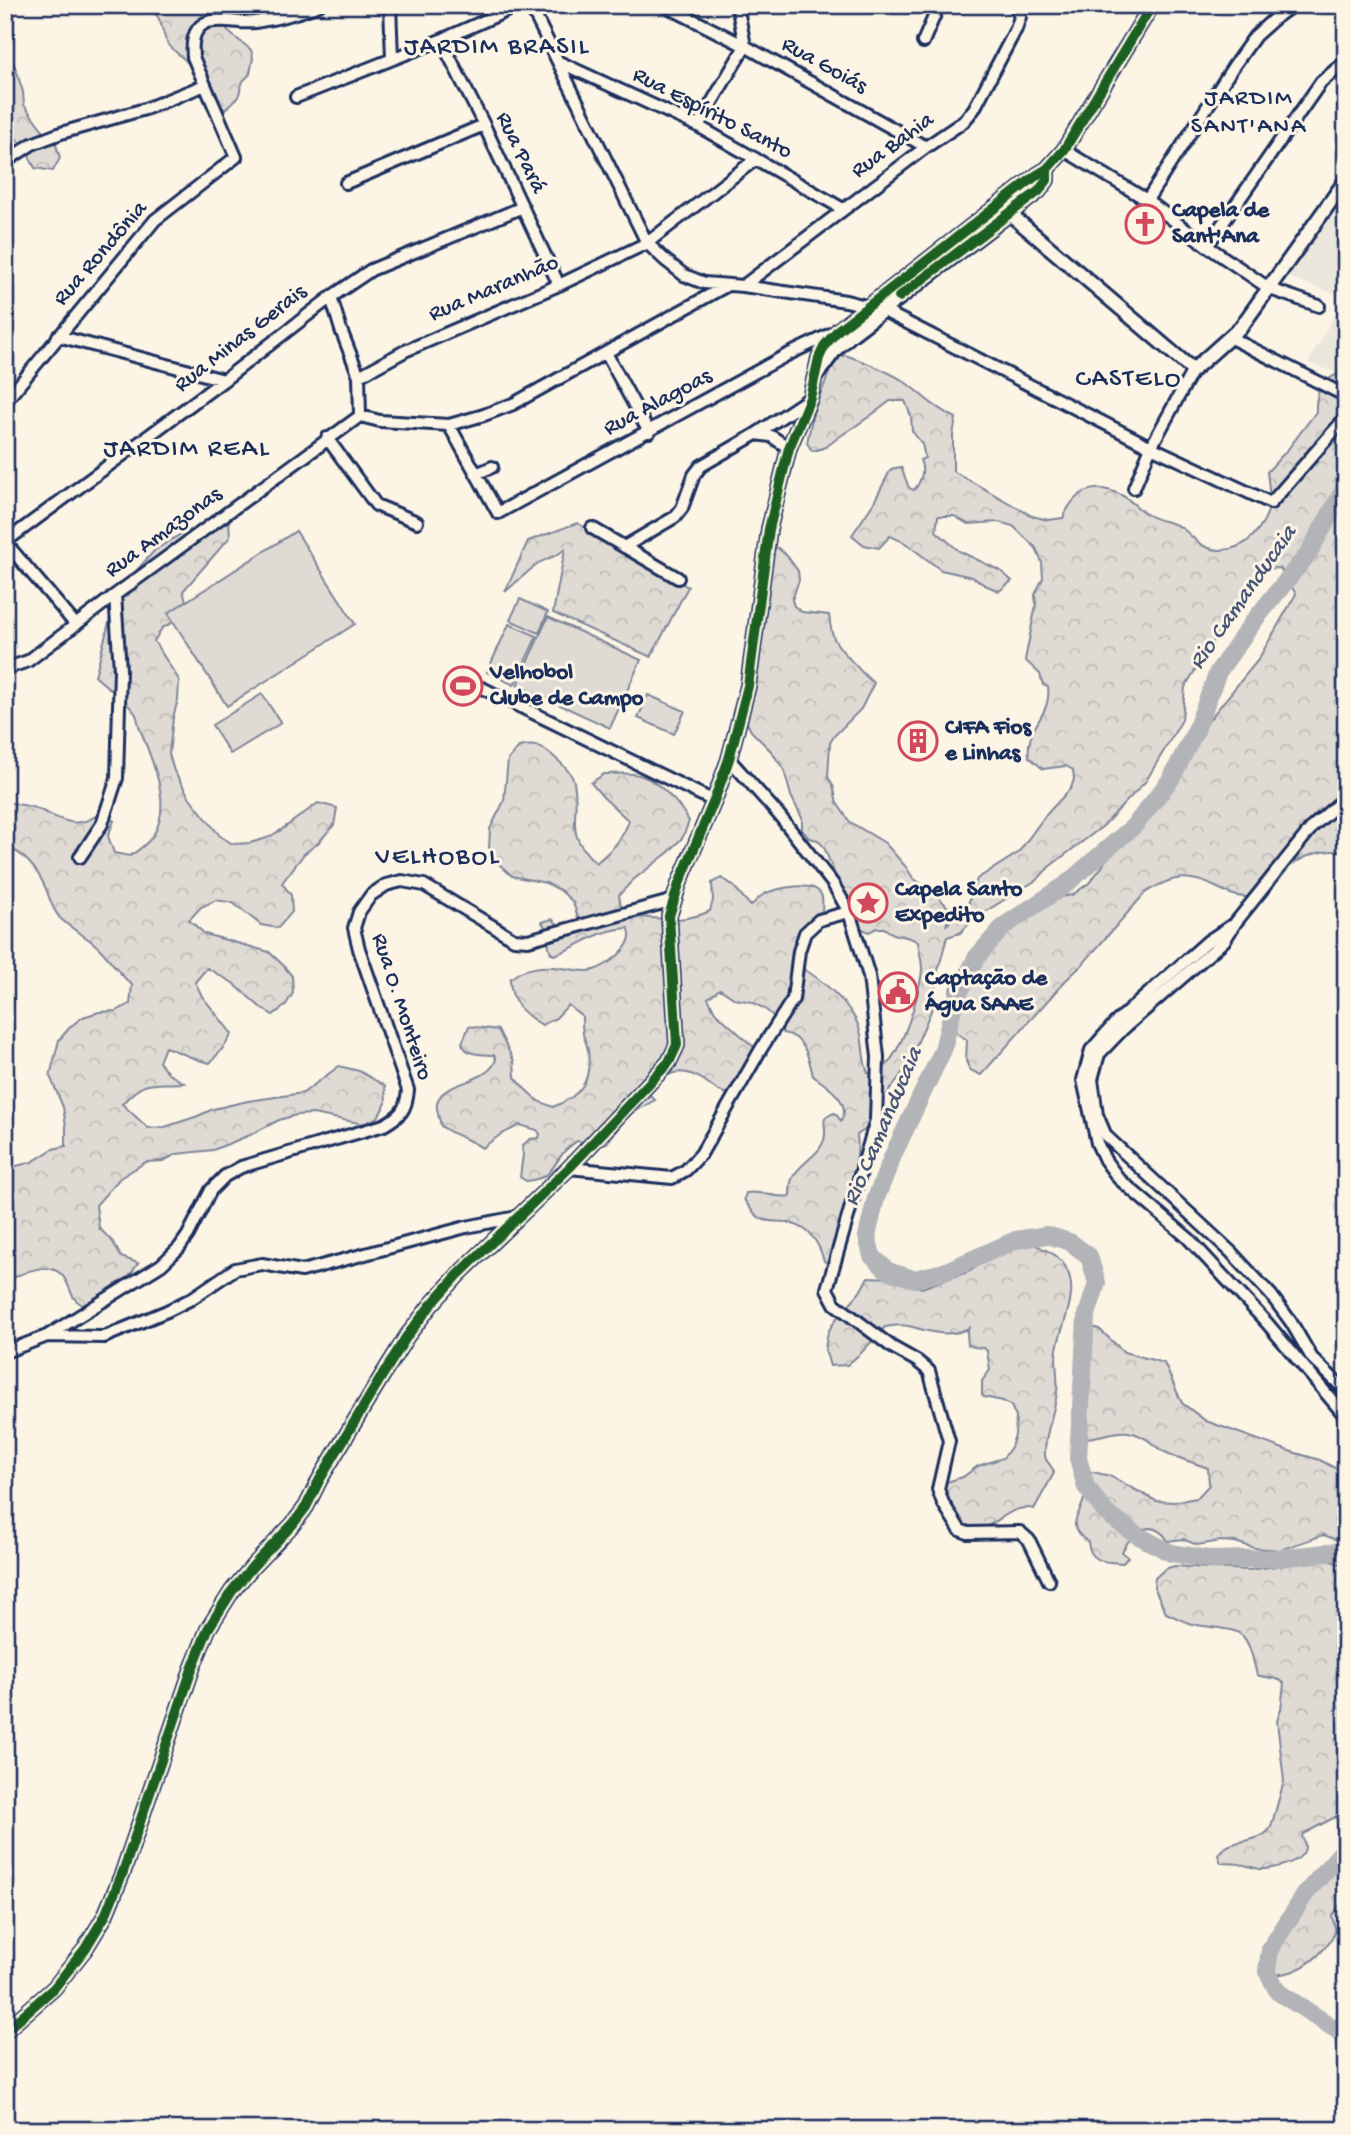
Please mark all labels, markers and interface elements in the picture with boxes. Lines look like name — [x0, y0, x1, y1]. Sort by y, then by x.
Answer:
street label: Rua Goiás — [776, 31, 872, 101]
district label: JARDIM BRASIL — [404, 33, 590, 64]
street label: Rua Espírito Santo — [628, 62, 796, 166]
district label: JARDIM SANT'ANA — [1191, 85, 1307, 142]
street label: Rua Bahia — [846, 106, 941, 185]
street label: Rua Pará — [489, 108, 552, 199]
street label: Rua Rondônia — [48, 195, 155, 312]
place label: Capela de Sant'Ana — [1172, 198, 1270, 251]
church icon: Capela de Sant'Ana — [1124, 203, 1166, 245]
street label: Rua Maranhão — [425, 249, 563, 329]
street label: Rua Minas Gerais — [169, 279, 313, 399]
street label: Rua Alagoas — [599, 363, 717, 443]
district label: CASTELO — [1076, 365, 1182, 396]
district label: JARDIM REAL — [104, 435, 270, 466]
street label: Rua Amazonas — [100, 481, 228, 584]
water label: Rio Camanducaia — [1184, 519, 1305, 676]
place label: Velhobol Clube de Campo — [489, 660, 643, 713]
sports icon: Velhobol Clube de Campo — [442, 665, 484, 707]
place label: CIFA Fios e Linhas — [944, 715, 1032, 768]
building icon: CIFA Fios e Linhas — [897, 720, 939, 762]
district label: VELHOBOL — [374, 843, 501, 874]
place label: Capela Santo Expedito — [895, 877, 1022, 930]
place icon: Capela Santo Expedito — [847, 882, 889, 924]
street label: Rua O. Monteiro — [365, 930, 437, 1084]
place label: Captação de Água SAAE — [924, 966, 1048, 1019]
public building icon: Captação de Água SAAE — [877, 971, 919, 1013]
water label: Rio Camanducaia — [838, 1042, 931, 1211]

